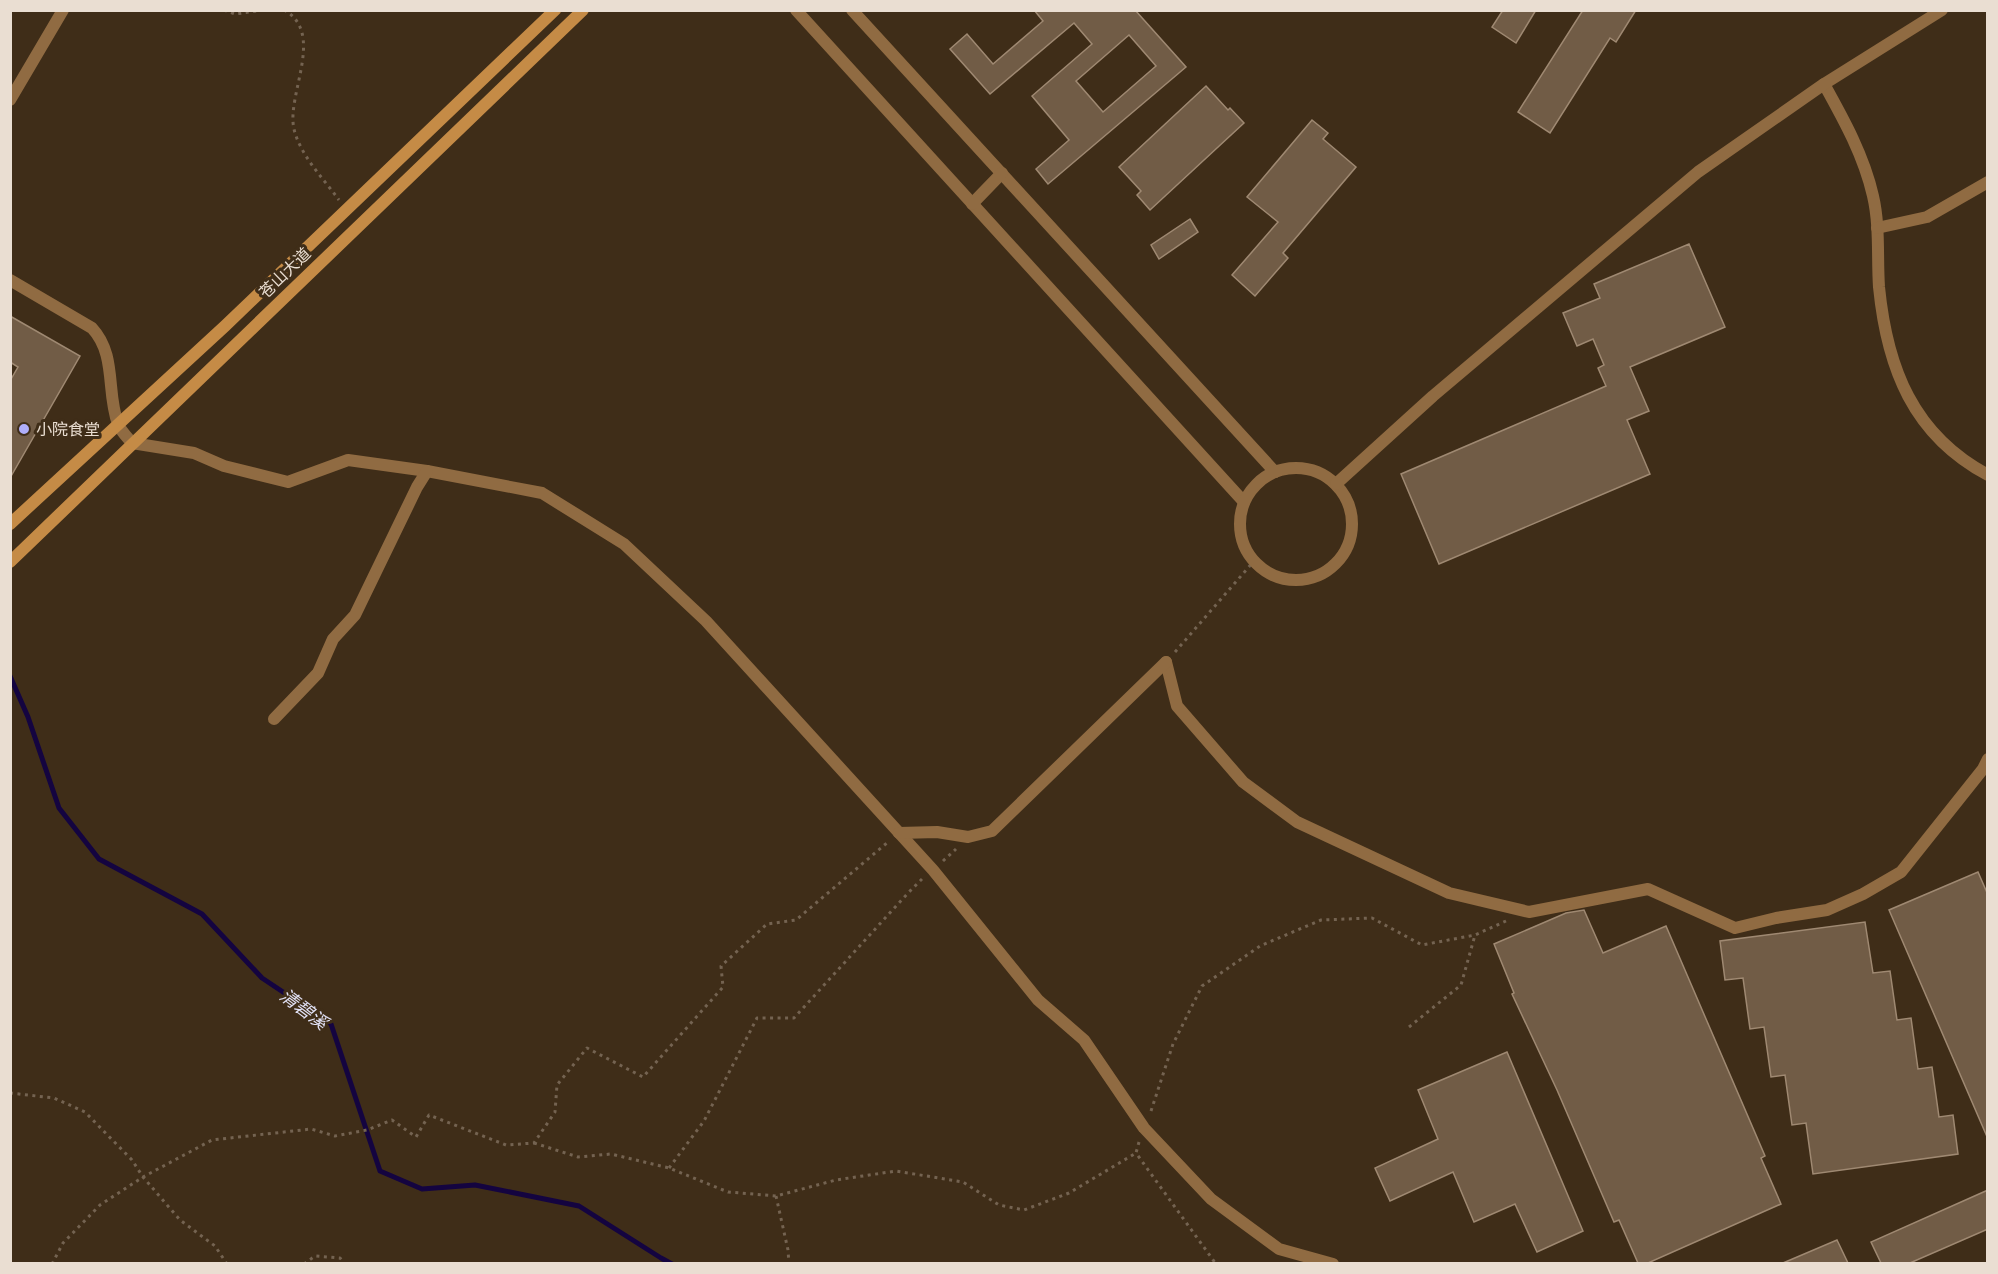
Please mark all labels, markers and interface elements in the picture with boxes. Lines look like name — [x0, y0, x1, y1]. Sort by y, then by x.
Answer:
street label: 苍山大道 — [255, 244, 315, 302]
place label: 小院食堂 — [36, 420, 100, 439]
marker: 小院食堂 — [17, 422, 31, 436]
water label: 清碧溪 — [276, 984, 333, 1035]

